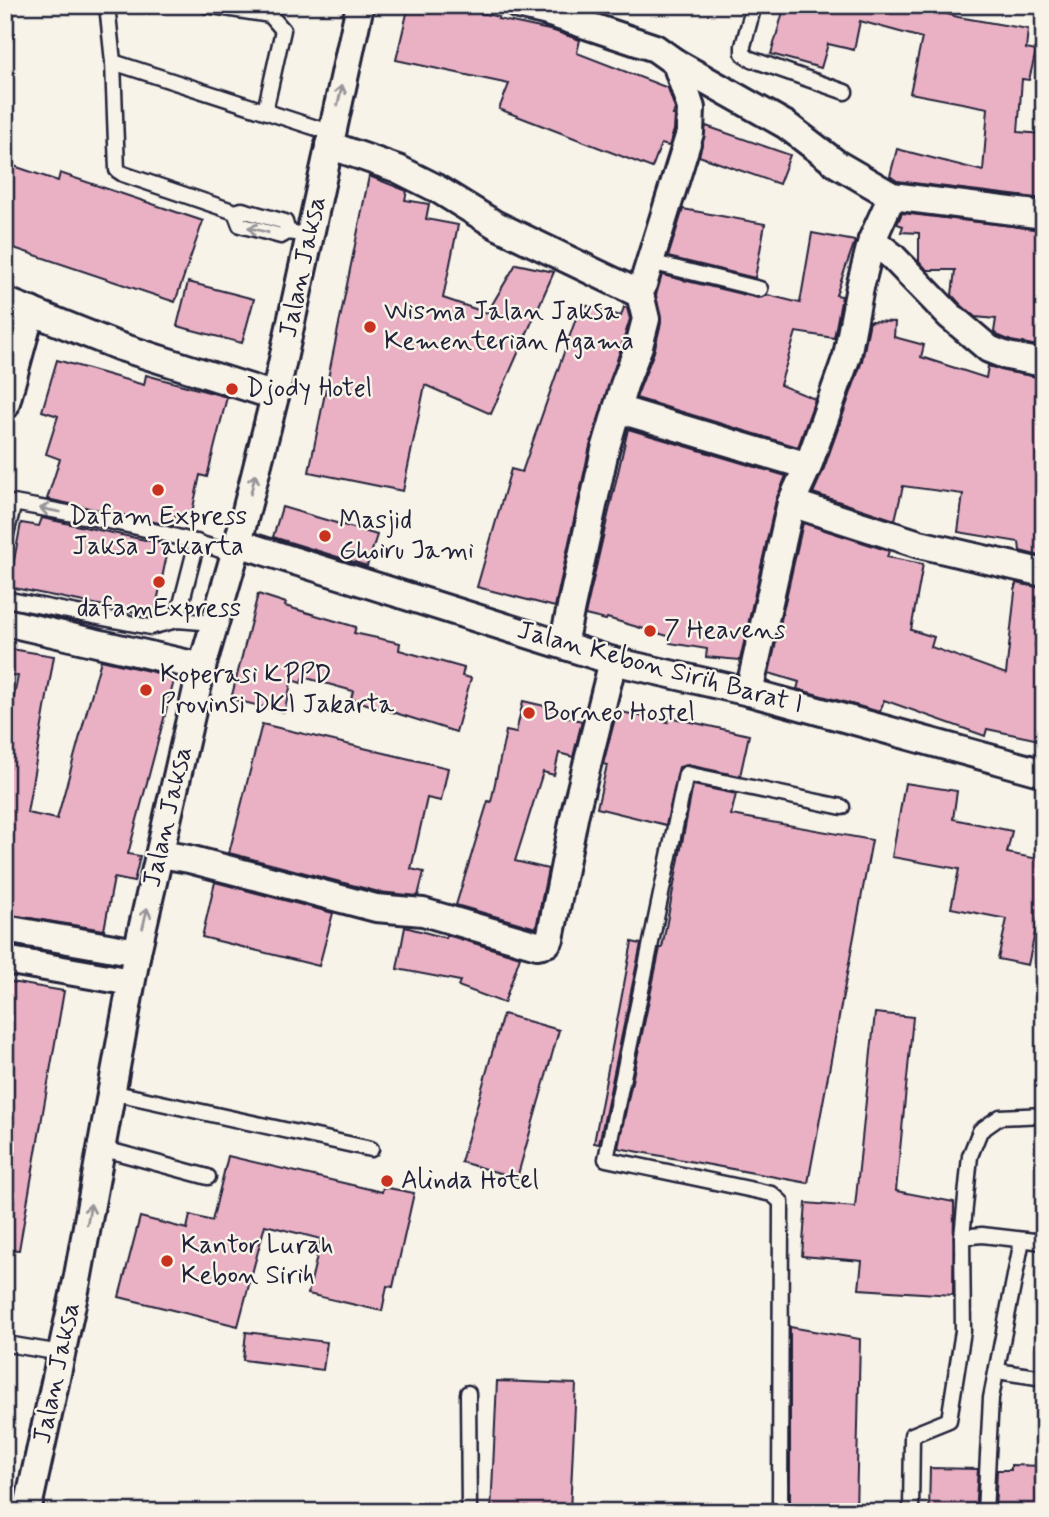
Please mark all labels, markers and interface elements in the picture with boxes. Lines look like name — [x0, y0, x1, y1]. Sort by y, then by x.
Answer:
one-way arrow — [334, 84, 348, 107]
street label: Jalan Jaksa — [271, 193, 335, 341]
one-way arrow — [247, 223, 269, 236]
place label: Wisma Jalan Jaksa Kementerian Agama — [384, 295, 634, 359]
marker: Wisma Jalan Jaksa Kementerian Agama — [362, 319, 378, 335]
place label: Djody Hotel — [246, 372, 372, 406]
marker: Djody Hotel — [224, 381, 240, 397]
one-way arrow — [247, 473, 260, 496]
marker: Dafam Express Jaksa Jakarta — [150, 482, 166, 498]
place label: Dafam Express Jaksa Jakarta — [69, 500, 247, 564]
one-way arrow — [39, 503, 62, 516]
place label: Masjid Ghoiru Jami — [339, 504, 474, 568]
marker: Masjid Ghoiru Jami — [317, 528, 333, 544]
marker: dafamExpress — [151, 574, 167, 590]
place label: dafamExpress — [77, 592, 241, 626]
street label: Jalan Kebon Sirih Barat I — [513, 613, 807, 723]
place label: 7 Heavens — [664, 614, 786, 648]
marker: 7 Heavens — [642, 623, 658, 639]
place label: Koperasi KPPD Provinsi DKI Jakarta — [160, 658, 394, 722]
marker: Koperasi KPPD Provinsi DKI Jakarta — [138, 682, 154, 698]
place label: Borneo Hostel — [543, 696, 695, 730]
marker: Borneo Hostel — [521, 705, 537, 721]
street label: Jalan Jaksa — [135, 743, 201, 891]
one-way arrow — [139, 908, 152, 930]
place label: Alinda Hotel — [401, 1164, 539, 1198]
marker: Alinda Hotel — [379, 1173, 395, 1189]
one-way arrow — [83, 1203, 96, 1226]
place label: Kantor Lurah Kebon Sirih — [181, 1229, 334, 1293]
marker: Kantor Lurah Kebon Sirih — [159, 1253, 175, 1269]
street label: Jalan Jaksa — [25, 1299, 89, 1447]

